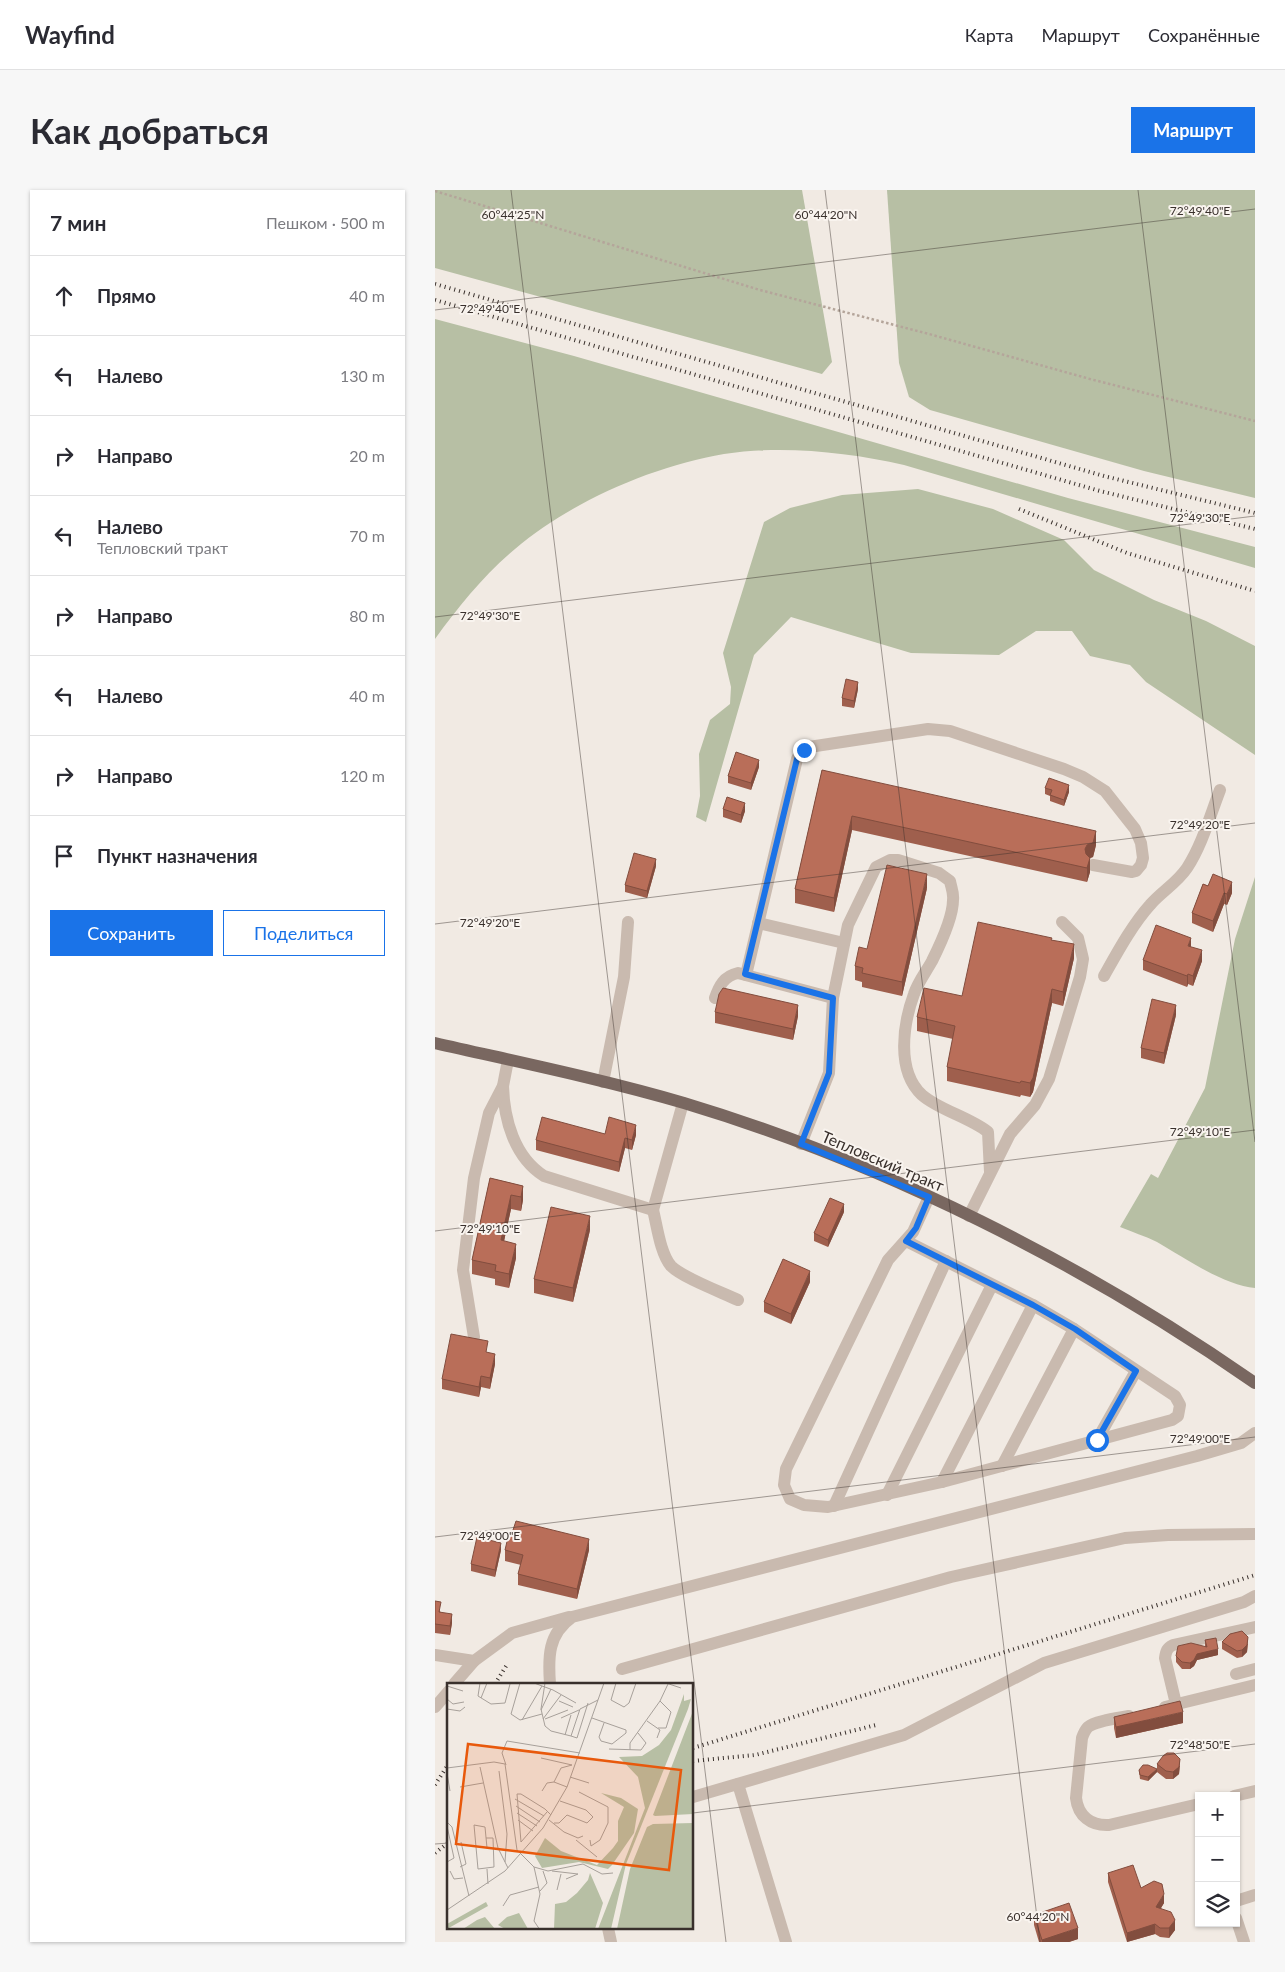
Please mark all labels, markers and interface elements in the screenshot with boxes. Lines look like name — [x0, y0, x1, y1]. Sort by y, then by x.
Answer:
text: Wayfind — [25, 20, 115, 49]
text: Карта — [965, 24, 1013, 46]
text: Маршрут — [1041, 24, 1120, 46]
text: Сохранённые — [1148, 24, 1260, 46]
button: Маршрут — [1131, 107, 1255, 153]
text: Как добраться — [30, 109, 269, 151]
text: 72°49'40"E — [1170, 203, 1230, 218]
text: 60°44'25"N — [482, 207, 544, 222]
text: 60°44'20"N — [795, 207, 857, 222]
text: 7 мин — [50, 210, 107, 235]
text: Пешком · 500 m — [266, 213, 385, 232]
icon: ahead — [50, 282, 78, 310]
text: Прямо — [97, 284, 156, 307]
text: 40 m — [349, 286, 385, 305]
text: 72°49'40"E — [460, 301, 520, 316]
icon: left — [50, 362, 78, 390]
text: Налево — [97, 364, 163, 387]
text: 130 m — [340, 366, 385, 385]
icon: right — [50, 442, 78, 470]
text: Направо — [97, 444, 173, 467]
text: 20 m — [349, 446, 385, 465]
text: 72°49'30"E — [1170, 510, 1230, 525]
text: Налево — [97, 515, 163, 538]
icon: left — [50, 522, 78, 550]
text: 70 m — [349, 526, 385, 545]
text: Тепловский тракт — [97, 538, 228, 557]
icon: right — [50, 602, 78, 630]
text: Направо — [97, 604, 173, 627]
text: 80 m — [349, 606, 385, 625]
text: 72°49'30"E — [460, 608, 520, 623]
icon: left — [50, 682, 78, 710]
text: Налево — [97, 684, 163, 707]
text: 40 m — [349, 686, 385, 705]
route end — [793, 739, 816, 762]
icon: right — [50, 762, 78, 790]
text: Направо — [97, 764, 173, 787]
text: 120 m — [340, 766, 385, 785]
text: 72°49'20"E — [1170, 817, 1230, 832]
icon: arrive — [50, 842, 78, 870]
text: Пункт назначения — [97, 844, 258, 867]
button: Сохранить — [50, 910, 213, 956]
button: Поделиться — [223, 910, 385, 956]
text: 72°49'20"E — [460, 915, 520, 930]
text: 72°49'10"E — [1170, 1124, 1230, 1139]
street label: Тепловский тракт — [819, 1126, 947, 1195]
text: 72°49'10"E — [460, 1221, 520, 1236]
route start — [1086, 1429, 1109, 1452]
text: 72°49'00"E — [1170, 1431, 1230, 1446]
text: 72°49'00"E — [460, 1528, 520, 1543]
inset map — [447, 1683, 694, 1930]
text: 72°48'50"E — [1170, 1737, 1230, 1752]
map controls — [1195, 1792, 1240, 1927]
button: + — [1195, 1792, 1240, 1837]
button: − — [1195, 1837, 1240, 1882]
button: layers — [1195, 1882, 1240, 1927]
text: 60°44'20"N — [1007, 1909, 1069, 1924]

